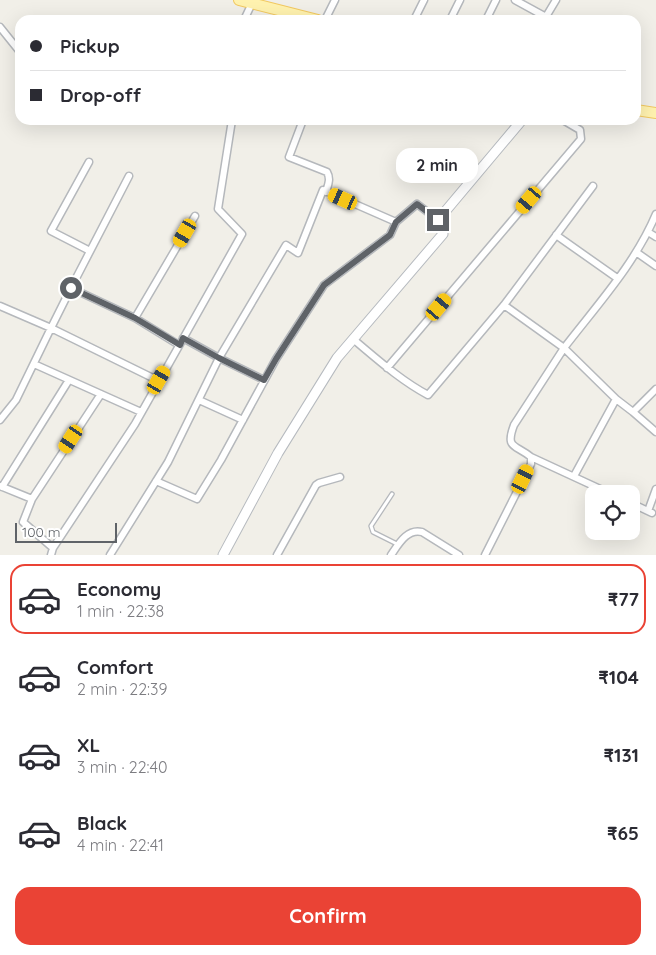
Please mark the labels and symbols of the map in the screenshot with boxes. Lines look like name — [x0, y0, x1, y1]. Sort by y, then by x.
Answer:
callout: 2 min — [397, 148, 479, 182]
car — [513, 184, 544, 216]
car — [326, 186, 359, 212]
route end — [427, 209, 449, 231]
car — [171, 216, 198, 250]
route start — [60, 277, 82, 299]
car — [423, 291, 454, 323]
car — [145, 363, 172, 397]
car — [56, 422, 85, 456]
car — [509, 462, 536, 496]
scale bar — [15, 520, 118, 543]

